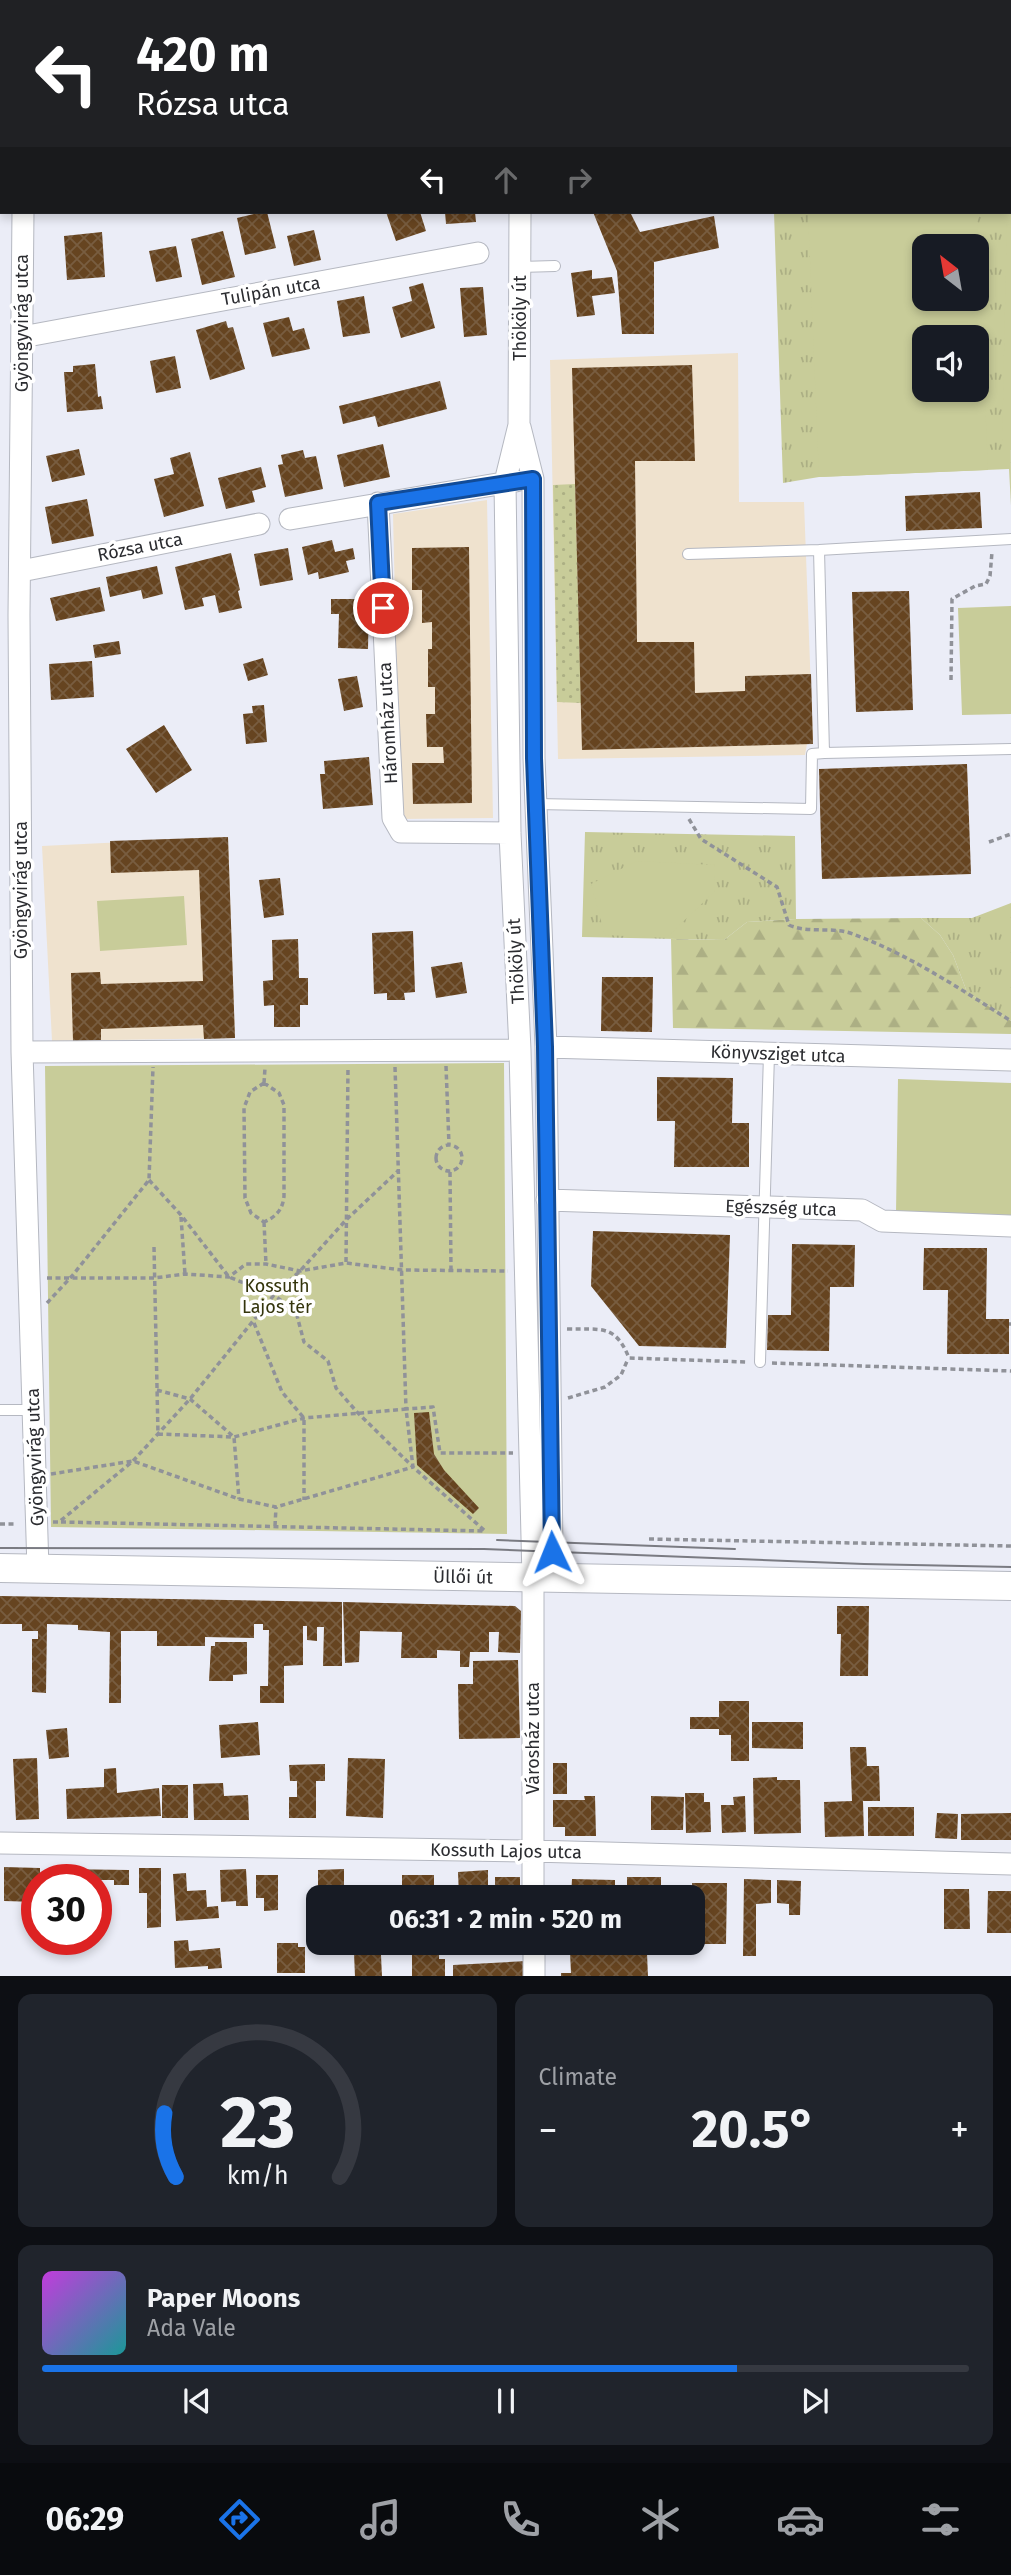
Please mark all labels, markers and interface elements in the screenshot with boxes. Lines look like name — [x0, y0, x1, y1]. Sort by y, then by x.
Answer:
text: 420 m — [136, 25, 270, 84]
icon: left — [21, 28, 112, 119]
text: Rózsa utca — [136, 85, 290, 123]
icon: left — [414, 161, 452, 199]
icon: ahead — [487, 161, 525, 199]
icon: right — [560, 161, 598, 199]
north arrow — [912, 234, 989, 312]
map controls — [912, 234, 989, 402]
street label: Gyöngyvirág utca — [11, 254, 33, 392]
street label: Tulipán utca — [220, 271, 322, 311]
street label: Thököly út — [509, 275, 531, 361]
button: sound — [912, 325, 989, 402]
street label: Rózsa utca — [95, 528, 185, 566]
pin — [353, 578, 413, 638]
icon: arrive — [364, 589, 402, 627]
street label: Háromház utca — [374, 661, 402, 785]
street label: Gyöngyvirág utca — [10, 821, 32, 959]
street label: Thököly út — [503, 917, 529, 1004]
street label: Könyvsziget utca — [710, 1041, 846, 1067]
street label: Egészség utca — [725, 1195, 837, 1221]
park label: Kossuth Lajos tér — [242, 1275, 312, 1318]
street label: Gyöngyvirág utca — [22, 1387, 48, 1527]
position arrow — [515, 1515, 589, 1589]
street label: Üllői út — [433, 1565, 494, 1589]
street label: Városház utca — [522, 1682, 544, 1794]
street label: Kossuth Lajos utca — [430, 1839, 582, 1863]
speed limit sign: 30 — [21, 1864, 112, 1955]
text: 06:31 · 2 min · 520 m — [389, 1904, 622, 1935]
text: Climate — [539, 2063, 617, 2091]
text: 23 — [220, 2079, 295, 2166]
text: 20.5° — [691, 2098, 816, 2161]
text: − — [539, 2107, 558, 2153]
text: + — [950, 2107, 969, 2153]
text: km/h — [226, 2160, 288, 2190]
text: Paper Moons — [147, 2283, 300, 2314]
text: Ada Vale — [147, 2314, 236, 2342]
icon: previous — [178, 2382, 216, 2420]
icon: pause — [487, 2382, 525, 2420]
icon: next — [796, 2382, 834, 2420]
icon: directions — [215, 2495, 264, 2544]
icon: music — [356, 2495, 405, 2544]
icon: phone — [496, 2495, 545, 2544]
icon: climate — [636, 2495, 685, 2544]
icon: car — [776, 2495, 825, 2544]
icon: filters — [916, 2495, 965, 2544]
text: 06:29 — [46, 2500, 124, 2538]

